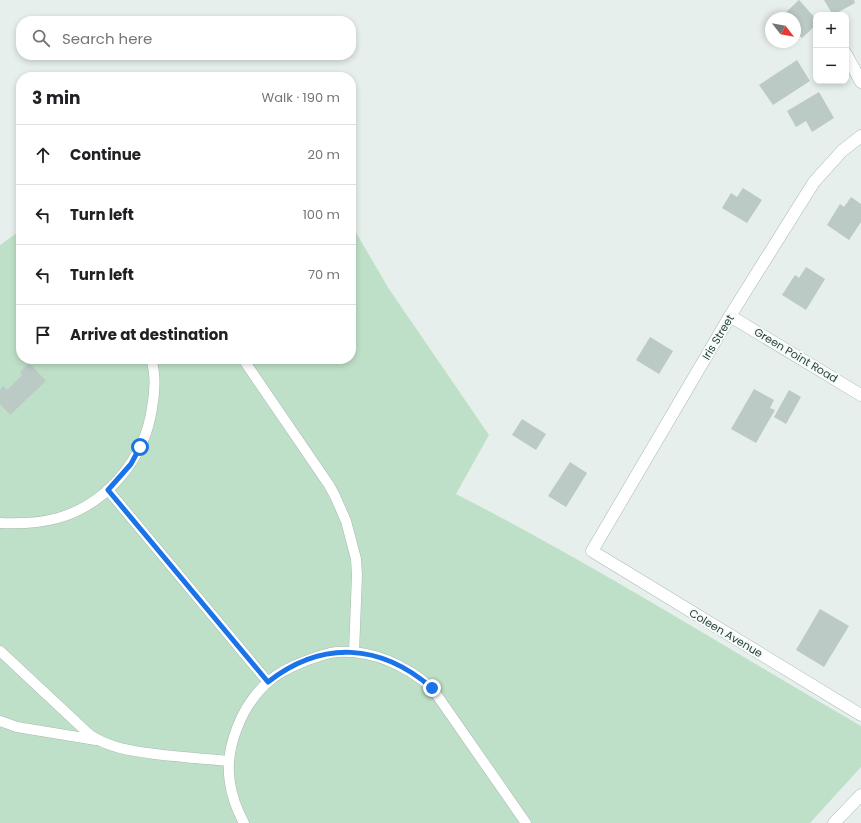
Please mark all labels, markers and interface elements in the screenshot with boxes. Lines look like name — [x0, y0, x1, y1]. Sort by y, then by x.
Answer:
north arrow — [765, 12, 801, 48]
map controls — [813, 12, 849, 84]
button: + — [813, 12, 849, 48]
search box — [16, 16, 356, 60]
icon: search — [30, 27, 52, 49]
text: Search here — [62, 28, 152, 49]
button: − — [813, 48, 849, 84]
text: 3 min — [32, 86, 80, 110]
text: Walk · 190 m — [262, 88, 340, 107]
icon: ahead — [32, 144, 54, 166]
text: Continue — [70, 144, 141, 165]
text: 20 m — [307, 145, 340, 164]
icon: left — [32, 204, 54, 226]
text: Turn left — [70, 204, 134, 225]
text: 100 m — [303, 205, 340, 224]
icon: left — [32, 264, 54, 286]
text: Turn left — [70, 264, 134, 285]
text: 70 m — [308, 265, 340, 284]
street label: Iris Street — [698, 311, 738, 363]
icon: arrive — [32, 324, 54, 346]
text: Arrive at destination — [70, 324, 228, 345]
street label: Green Point Road — [751, 324, 841, 386]
route start — [131, 438, 149, 456]
street label: Coleen Avenue — [686, 605, 766, 661]
route end — [423, 679, 441, 697]

